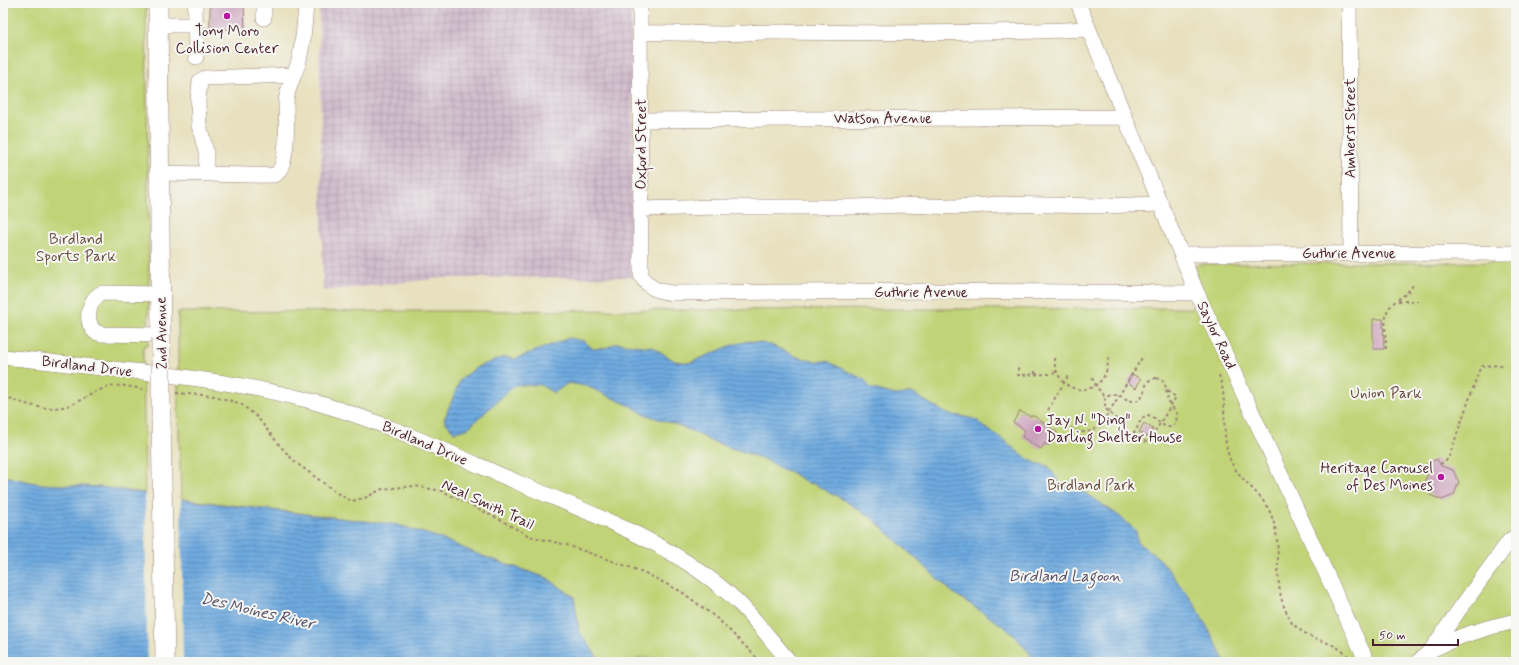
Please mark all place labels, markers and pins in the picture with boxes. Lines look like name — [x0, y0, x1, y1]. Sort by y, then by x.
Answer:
marker: Tony Moro Collision Center — [222, 11, 232, 21]
place label: Tony Moro Collision Center — [176, 22, 278, 59]
place label: Jay N. "Ding" Darling Shelter House — [1046, 411, 1182, 449]
marker: Jay N. "Ding" Darling Shelter House — [1033, 424, 1043, 434]
place label: Heritage Carousel of Des Moines — [1321, 459, 1433, 496]
marker: Heritage Carousel of Des Moines — [1436, 472, 1446, 482]

